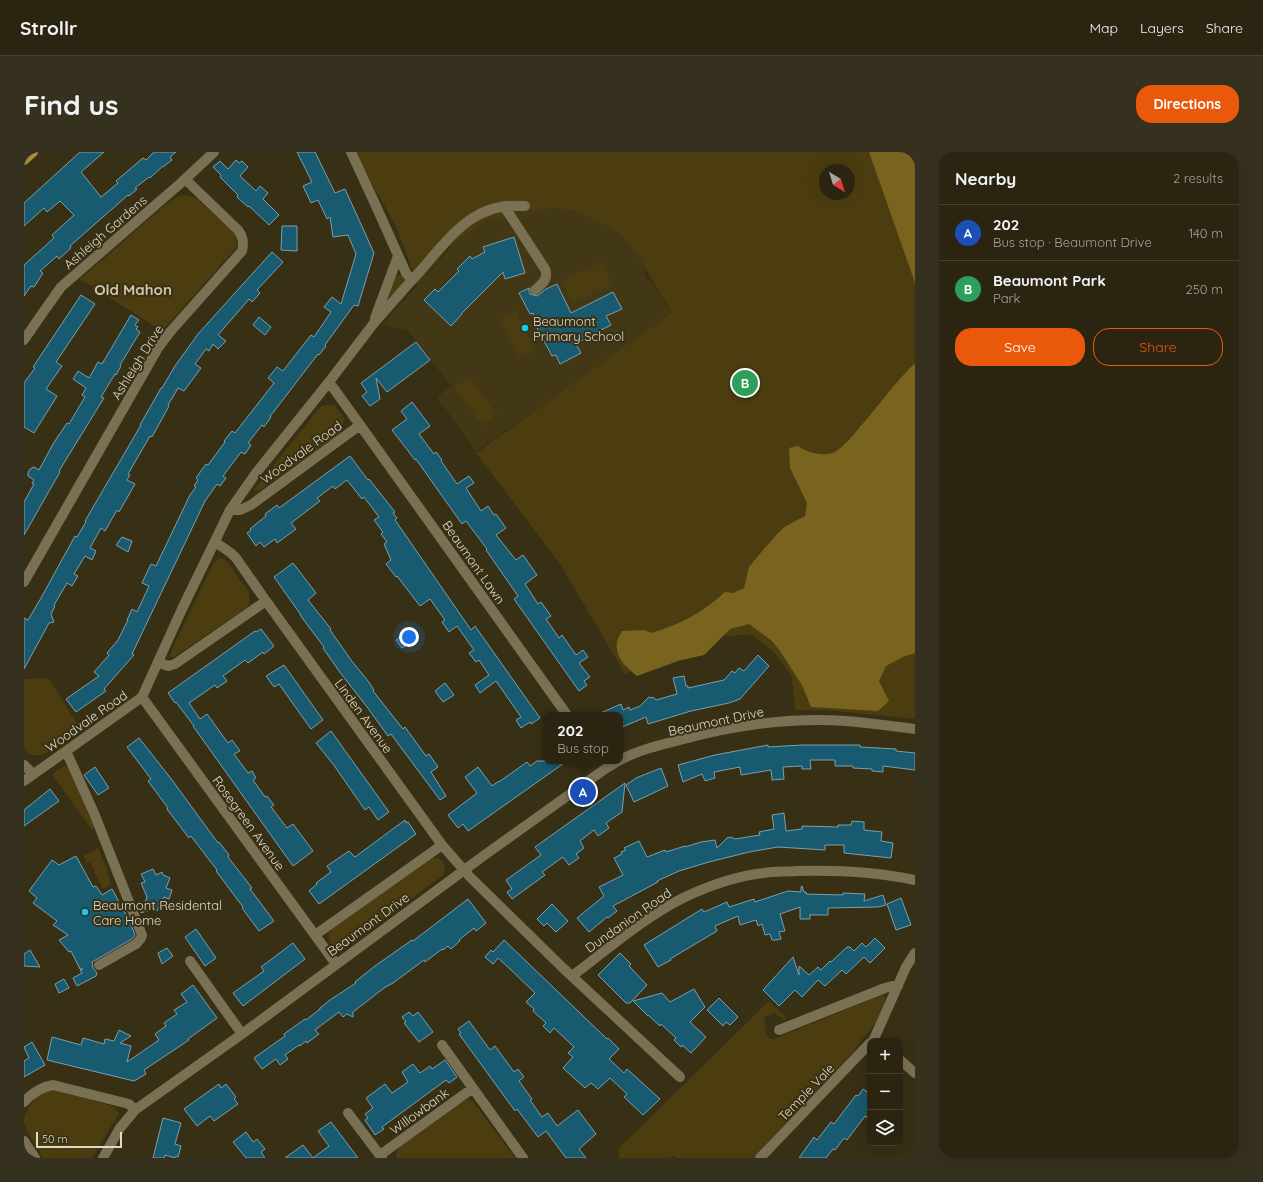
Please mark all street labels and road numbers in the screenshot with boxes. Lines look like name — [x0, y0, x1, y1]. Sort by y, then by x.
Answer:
street label: Ashleigh Gardens — [60, 192, 150, 272]
street label: Ashleigh Drive — [108, 322, 166, 402]
street label: Woodvale Road — [257, 417, 345, 487]
street label: Beaumont Lawn — [439, 517, 509, 607]
street label: Linden Avenue — [332, 676, 396, 756]
street label: Woodvale Road — [42, 687, 130, 755]
street label: Beaumont Drive — [667, 703, 765, 739]
street label: Rosegreen Avenue — [209, 773, 289, 873]
street label: Dundanion Road — [582, 884, 674, 956]
street label: Beaumont Drive — [324, 889, 412, 959]
street label: Temple Vale — [775, 1060, 837, 1124]
street label: Willowbank — [386, 1084, 452, 1138]

